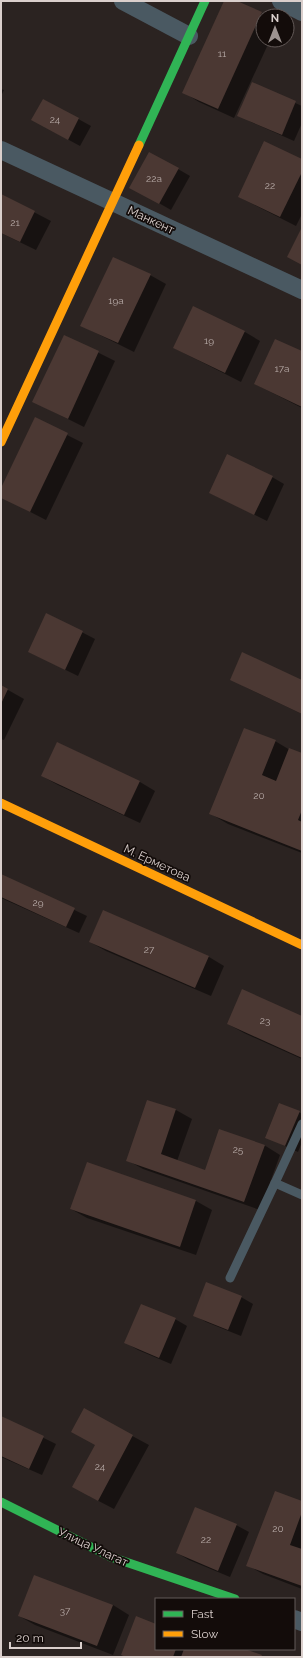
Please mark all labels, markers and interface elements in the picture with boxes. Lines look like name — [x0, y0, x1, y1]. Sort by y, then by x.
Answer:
north arrow — [255, 8, 295, 48]
text: N — [271, 12, 279, 25]
house number: 11 — [218, 48, 227, 59]
house number: 24 — [50, 114, 61, 125]
house number: 22а — [146, 173, 162, 184]
house number: 22 — [265, 180, 275, 191]
street label: Манкент — [126, 203, 177, 237]
house number: 21 — [10, 217, 20, 228]
house number: 19а — [108, 295, 124, 306]
house number: 19 — [204, 335, 214, 346]
house number: 17а — [274, 363, 290, 374]
house number: 20 — [253, 790, 265, 801]
street label: М. Ерметова — [122, 841, 192, 885]
house number: 29 — [32, 897, 44, 908]
house number: 27 — [144, 944, 155, 955]
house number: 23 — [260, 1015, 270, 1026]
house number: 25 — [233, 1144, 244, 1155]
house number: 24 — [95, 1461, 106, 1472]
house number: 20 — [272, 1523, 284, 1534]
street label: Улица Улагат — [56, 1525, 130, 1569]
house number: 22 — [201, 1534, 211, 1545]
legend — [155, 1598, 295, 1650]
house number: 37 — [60, 1605, 71, 1616]
text: Fast — [191, 1607, 214, 1621]
scale bar — [10, 1624, 81, 1650]
text: Slow — [191, 1627, 218, 1641]
text: 20 m — [16, 1631, 44, 1645]

